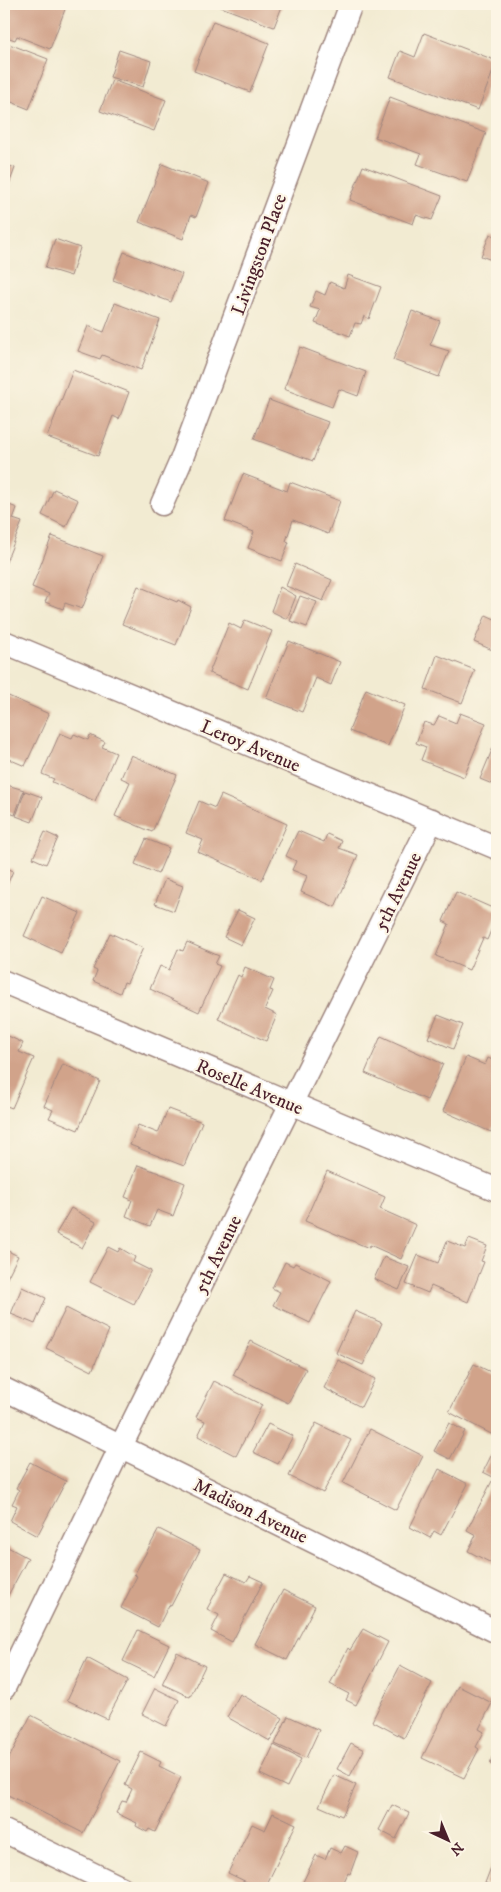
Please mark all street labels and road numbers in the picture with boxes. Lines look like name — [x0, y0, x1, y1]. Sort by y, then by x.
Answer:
street label: Livingston Place — [227, 191, 292, 318]
street label: Leroy Avenue — [197, 715, 304, 778]
street label: 5th Avenue — [370, 849, 427, 935]
street label: Roselle Avenue — [192, 1055, 307, 1120]
street label: 5th Avenue — [190, 1212, 247, 1298]
street label: Madison Avenue — [189, 1474, 311, 1549]

